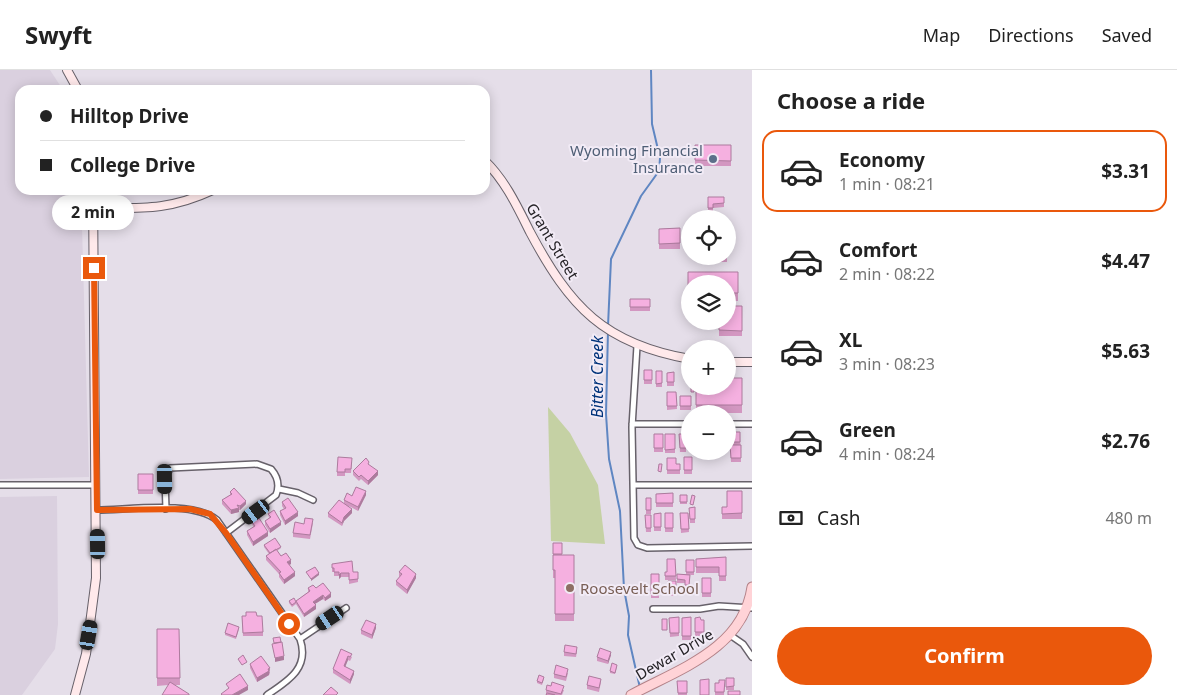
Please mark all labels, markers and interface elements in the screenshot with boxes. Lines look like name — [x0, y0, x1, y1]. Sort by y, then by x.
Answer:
text: Swyft — [25, 18, 92, 51]
text: Map — [923, 23, 960, 47]
text: Directions — [988, 23, 1074, 47]
text: Saved — [1102, 23, 1152, 47]
text: Choose a ride — [777, 85, 925, 115]
text: Hilltop Drive — [70, 103, 189, 129]
place label: Wyoming Financial Insurance — [570, 140, 703, 177]
text: Economy — [839, 147, 925, 173]
icon: car — [779, 149, 824, 194]
text: College Drive — [70, 152, 195, 178]
marker: Wyoming Financial Insurance — [707, 153, 719, 165]
text: $3.31 — [1101, 158, 1150, 184]
text: 1 min · 08:21 — [839, 173, 935, 195]
callout: 2 min — [53, 196, 135, 230]
street label: Grant Street — [522, 199, 584, 283]
text: 2 min — [71, 201, 115, 223]
map controls — [681, 210, 736, 460]
button: locate — [681, 210, 736, 265]
text: Comfort — [839, 237, 918, 263]
icon: car — [779, 239, 824, 284]
text: $4.47 — [1101, 248, 1150, 274]
route end — [83, 257, 105, 279]
text: 2 min · 08:22 — [839, 263, 935, 285]
button: layers — [681, 275, 736, 330]
text: XL — [839, 327, 862, 353]
icon: car — [779, 329, 824, 374]
water label: Bitter Creek — [586, 335, 608, 418]
text: $5.63 — [1101, 338, 1150, 364]
button: + — [681, 340, 736, 395]
text: 3 min · 08:23 — [839, 353, 935, 375]
button: − — [681, 405, 736, 460]
text: Green — [839, 417, 896, 443]
icon: car — [779, 419, 824, 464]
text: $2.76 — [1101, 428, 1150, 454]
text: 4 min · 08:24 — [839, 443, 935, 465]
car — [157, 464, 172, 494]
car — [239, 497, 272, 527]
icon: cash — [777, 504, 805, 532]
text: Cash — [817, 505, 861, 531]
text: 480 m — [1105, 507, 1152, 529]
car — [90, 529, 105, 559]
place label: Roosevelt School — [580, 578, 699, 598]
marker: Roosevelt School — [564, 582, 576, 594]
car — [313, 603, 346, 633]
route start — [278, 613, 300, 635]
car — [79, 619, 98, 651]
street label: Dewar Drive — [632, 624, 716, 684]
button: Confirm — [777, 627, 1152, 685]

